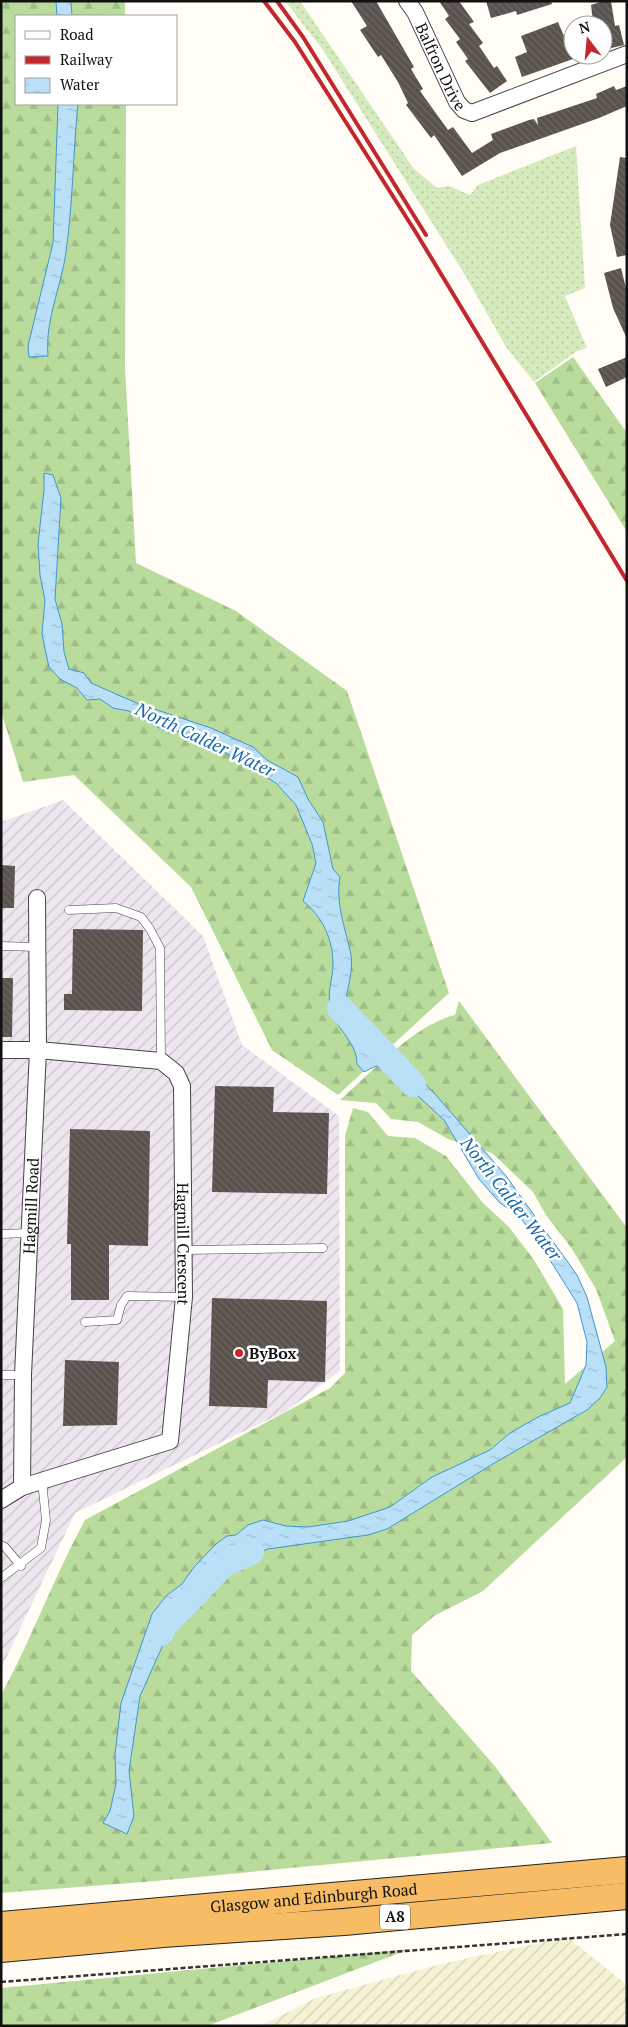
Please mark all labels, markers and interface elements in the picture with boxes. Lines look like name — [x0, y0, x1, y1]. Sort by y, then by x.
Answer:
legend — [15, 15, 178, 105]
north arrow — [563, 15, 613, 65]
text: N — [577, 16, 592, 38]
street label: Balfron Drive — [411, 19, 471, 116]
text: Road — [60, 24, 93, 44]
text: Railway — [60, 49, 113, 69]
text: Water — [60, 74, 100, 94]
water label: North Calder Water — [131, 696, 280, 782]
water label: North Calder Water — [455, 1131, 568, 1266]
street label: Hagmill Road — [18, 1157, 44, 1254]
street label: Hagmill Crescent — [172, 1183, 195, 1306]
place label: ByBox — [249, 1342, 296, 1364]
marker: ByBox — [233, 1347, 245, 1359]
street label: Glasgow and Edinburgh Road — [209, 1877, 418, 1918]
road number: A8 — [380, 1904, 410, 1930]

